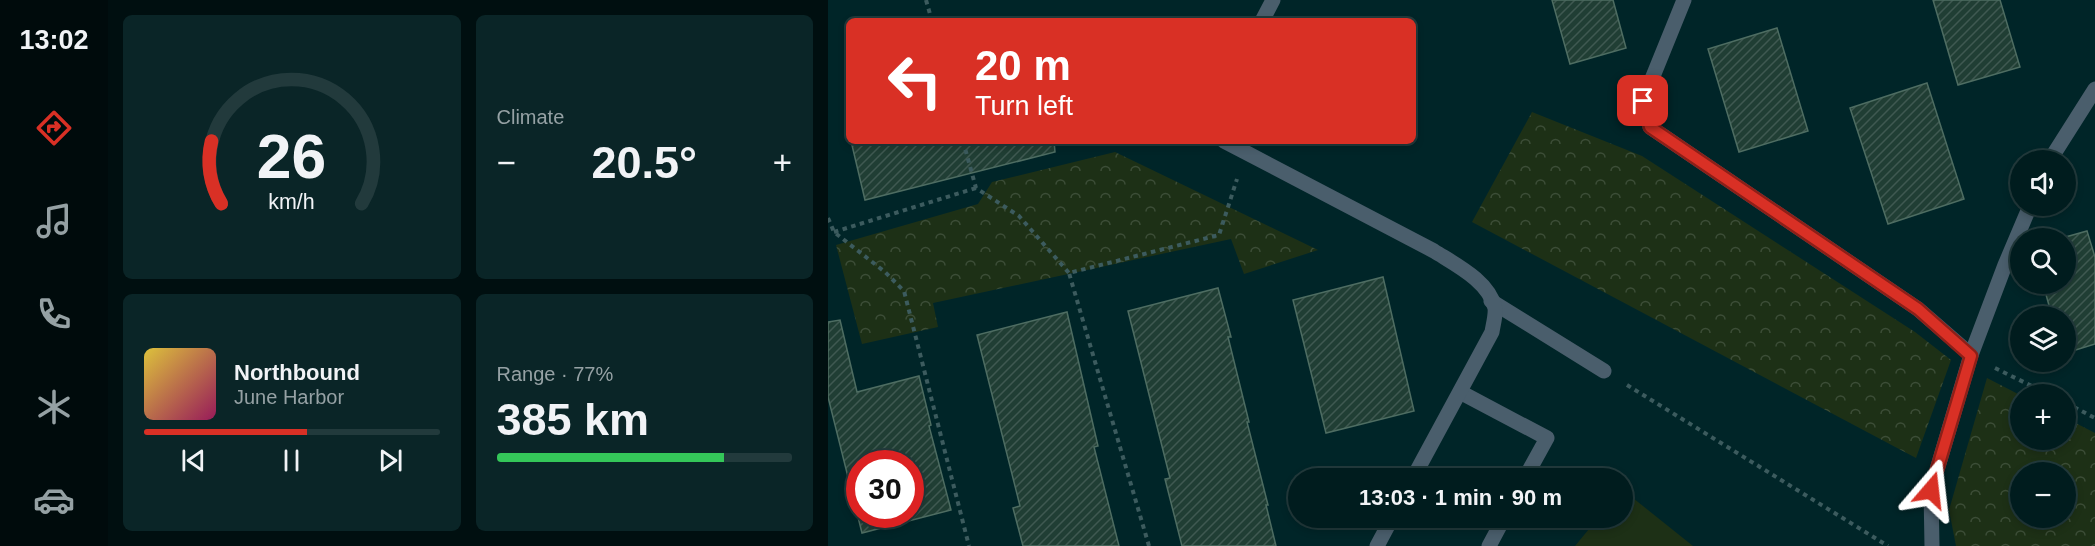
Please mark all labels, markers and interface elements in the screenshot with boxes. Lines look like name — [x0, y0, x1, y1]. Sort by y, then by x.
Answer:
text: 13:02 — [19, 25, 89, 55]
icon: left — [876, 42, 954, 120]
text: 20 m — [975, 42, 1071, 89]
pin — [1617, 75, 1668, 126]
icon: arrive — [1626, 84, 1659, 117]
text: Turn left — [975, 91, 1073, 121]
text: Climate — [497, 106, 564, 128]
icon: directions — [33, 107, 75, 149]
text: 26 — [257, 122, 326, 191]
text: 20.5° — [591, 137, 697, 188]
text: − — [497, 144, 516, 181]
text: + — [773, 144, 792, 181]
map controls — [2010, 150, 2076, 528]
button: sound — [2010, 150, 2076, 216]
text: km/h — [269, 190, 315, 214]
icon: music — [33, 200, 75, 242]
button: search — [2010, 228, 2076, 294]
icon: phone — [33, 293, 75, 335]
button: layers — [2010, 306, 2076, 372]
text: Northbound — [234, 360, 360, 385]
text: Range · 77% — [497, 363, 613, 385]
button: + — [2010, 384, 2076, 450]
icon: climate — [33, 386, 75, 428]
text: June Harbor — [234, 386, 344, 408]
text: 385 km — [497, 394, 649, 445]
icon: previous — [177, 444, 210, 477]
icon: pause — [275, 444, 308, 477]
icon: next — [374, 444, 407, 477]
speed limit sign: 30 — [846, 450, 924, 528]
position arrow — [1899, 458, 1963, 522]
button: − — [2010, 462, 2076, 528]
icon: car — [33, 479, 75, 521]
text: 13:03 · 1 min · 90 m — [1359, 485, 1562, 510]

